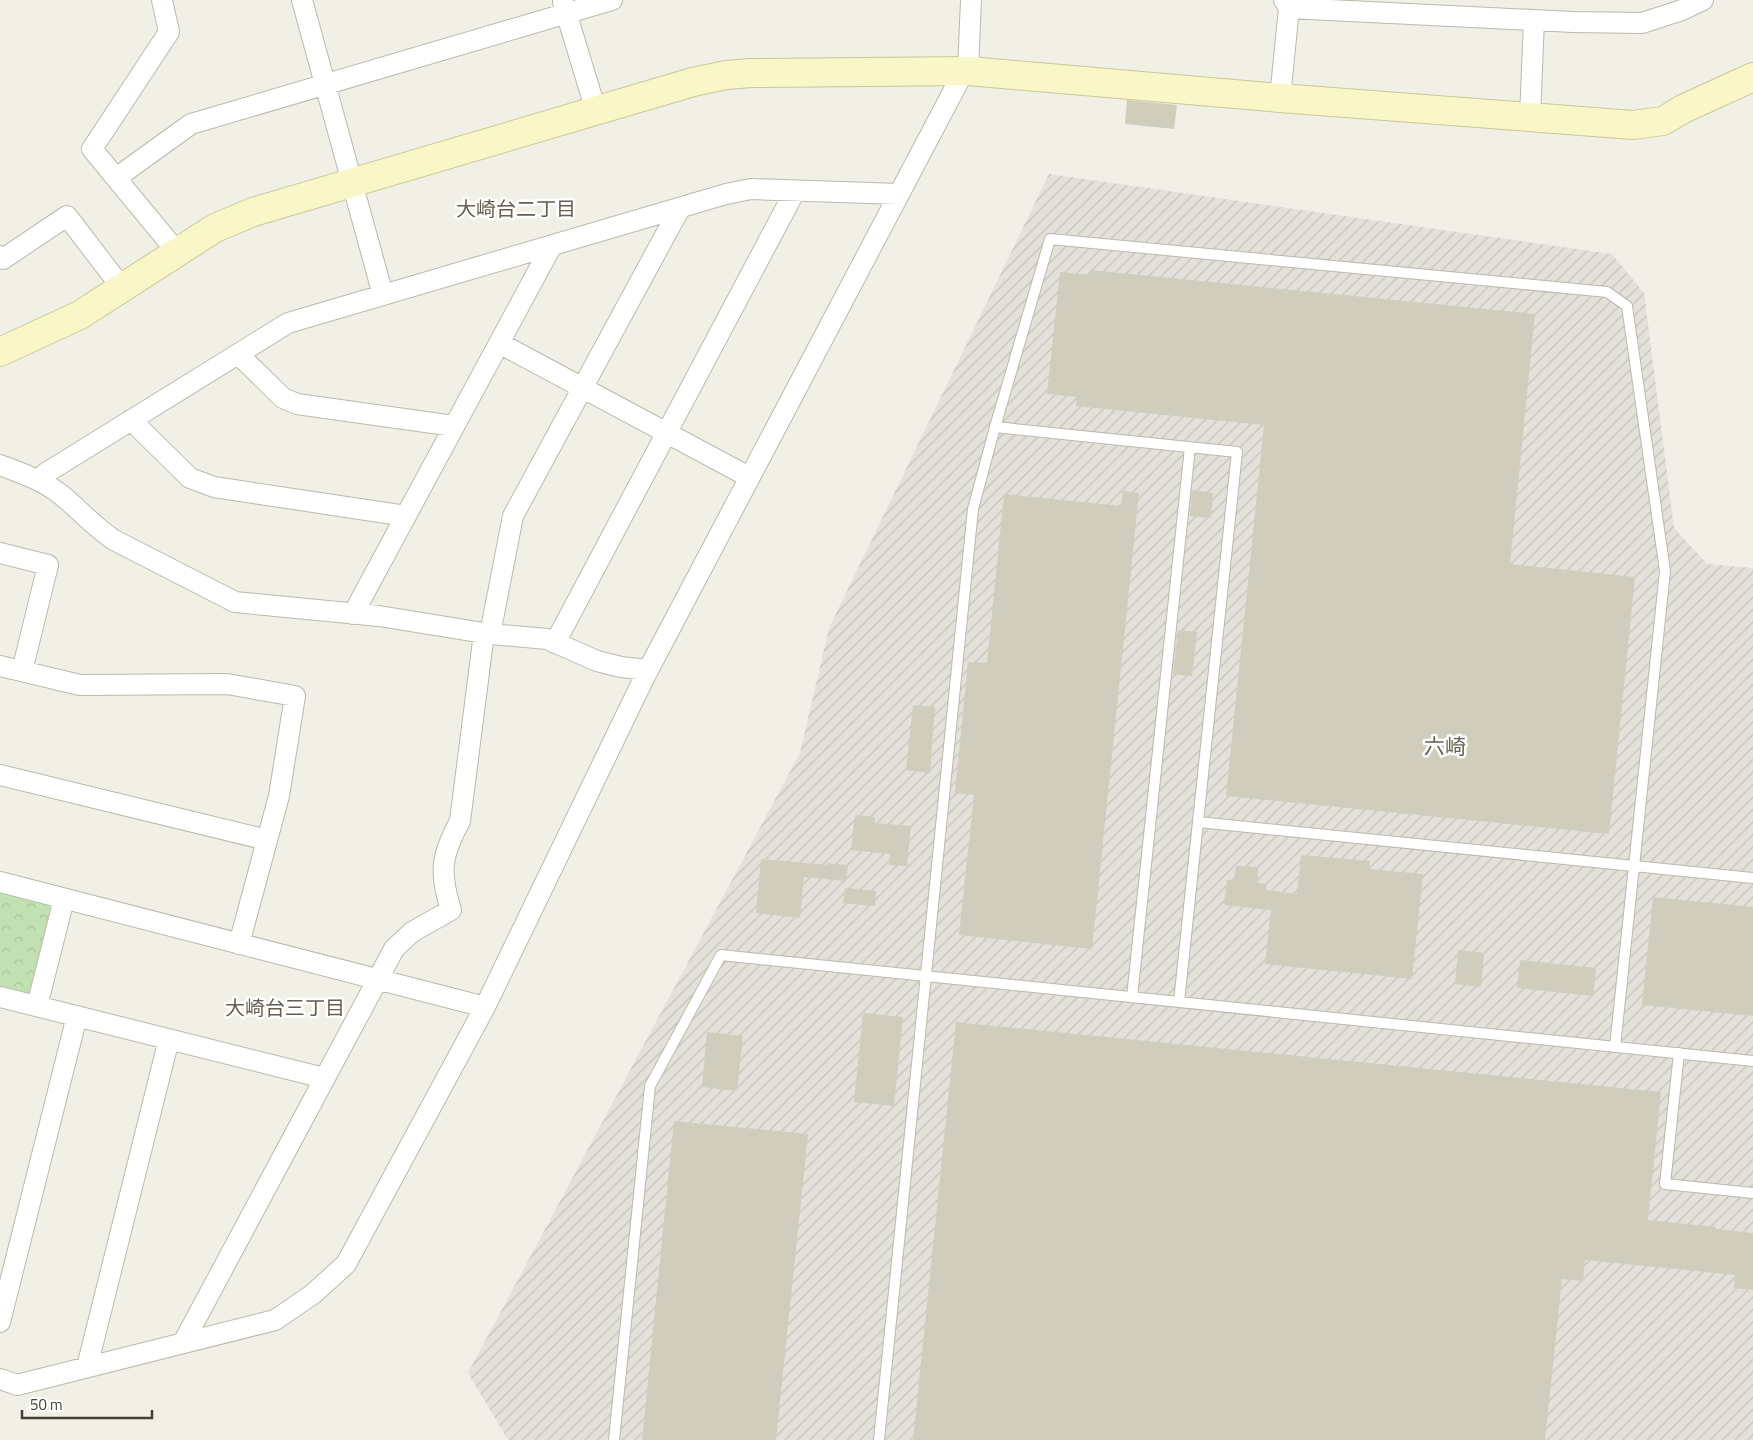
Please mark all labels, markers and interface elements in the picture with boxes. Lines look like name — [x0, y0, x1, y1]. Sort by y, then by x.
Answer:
district label: 大崎台二丁目 — [456, 193, 576, 224]
district label: 六崎 — [1424, 730, 1466, 762]
district label: 大崎台三丁目 — [225, 992, 345, 1023]
scale bar — [22, 1388, 152, 1420]
text: 50 m — [30, 1393, 63, 1416]

